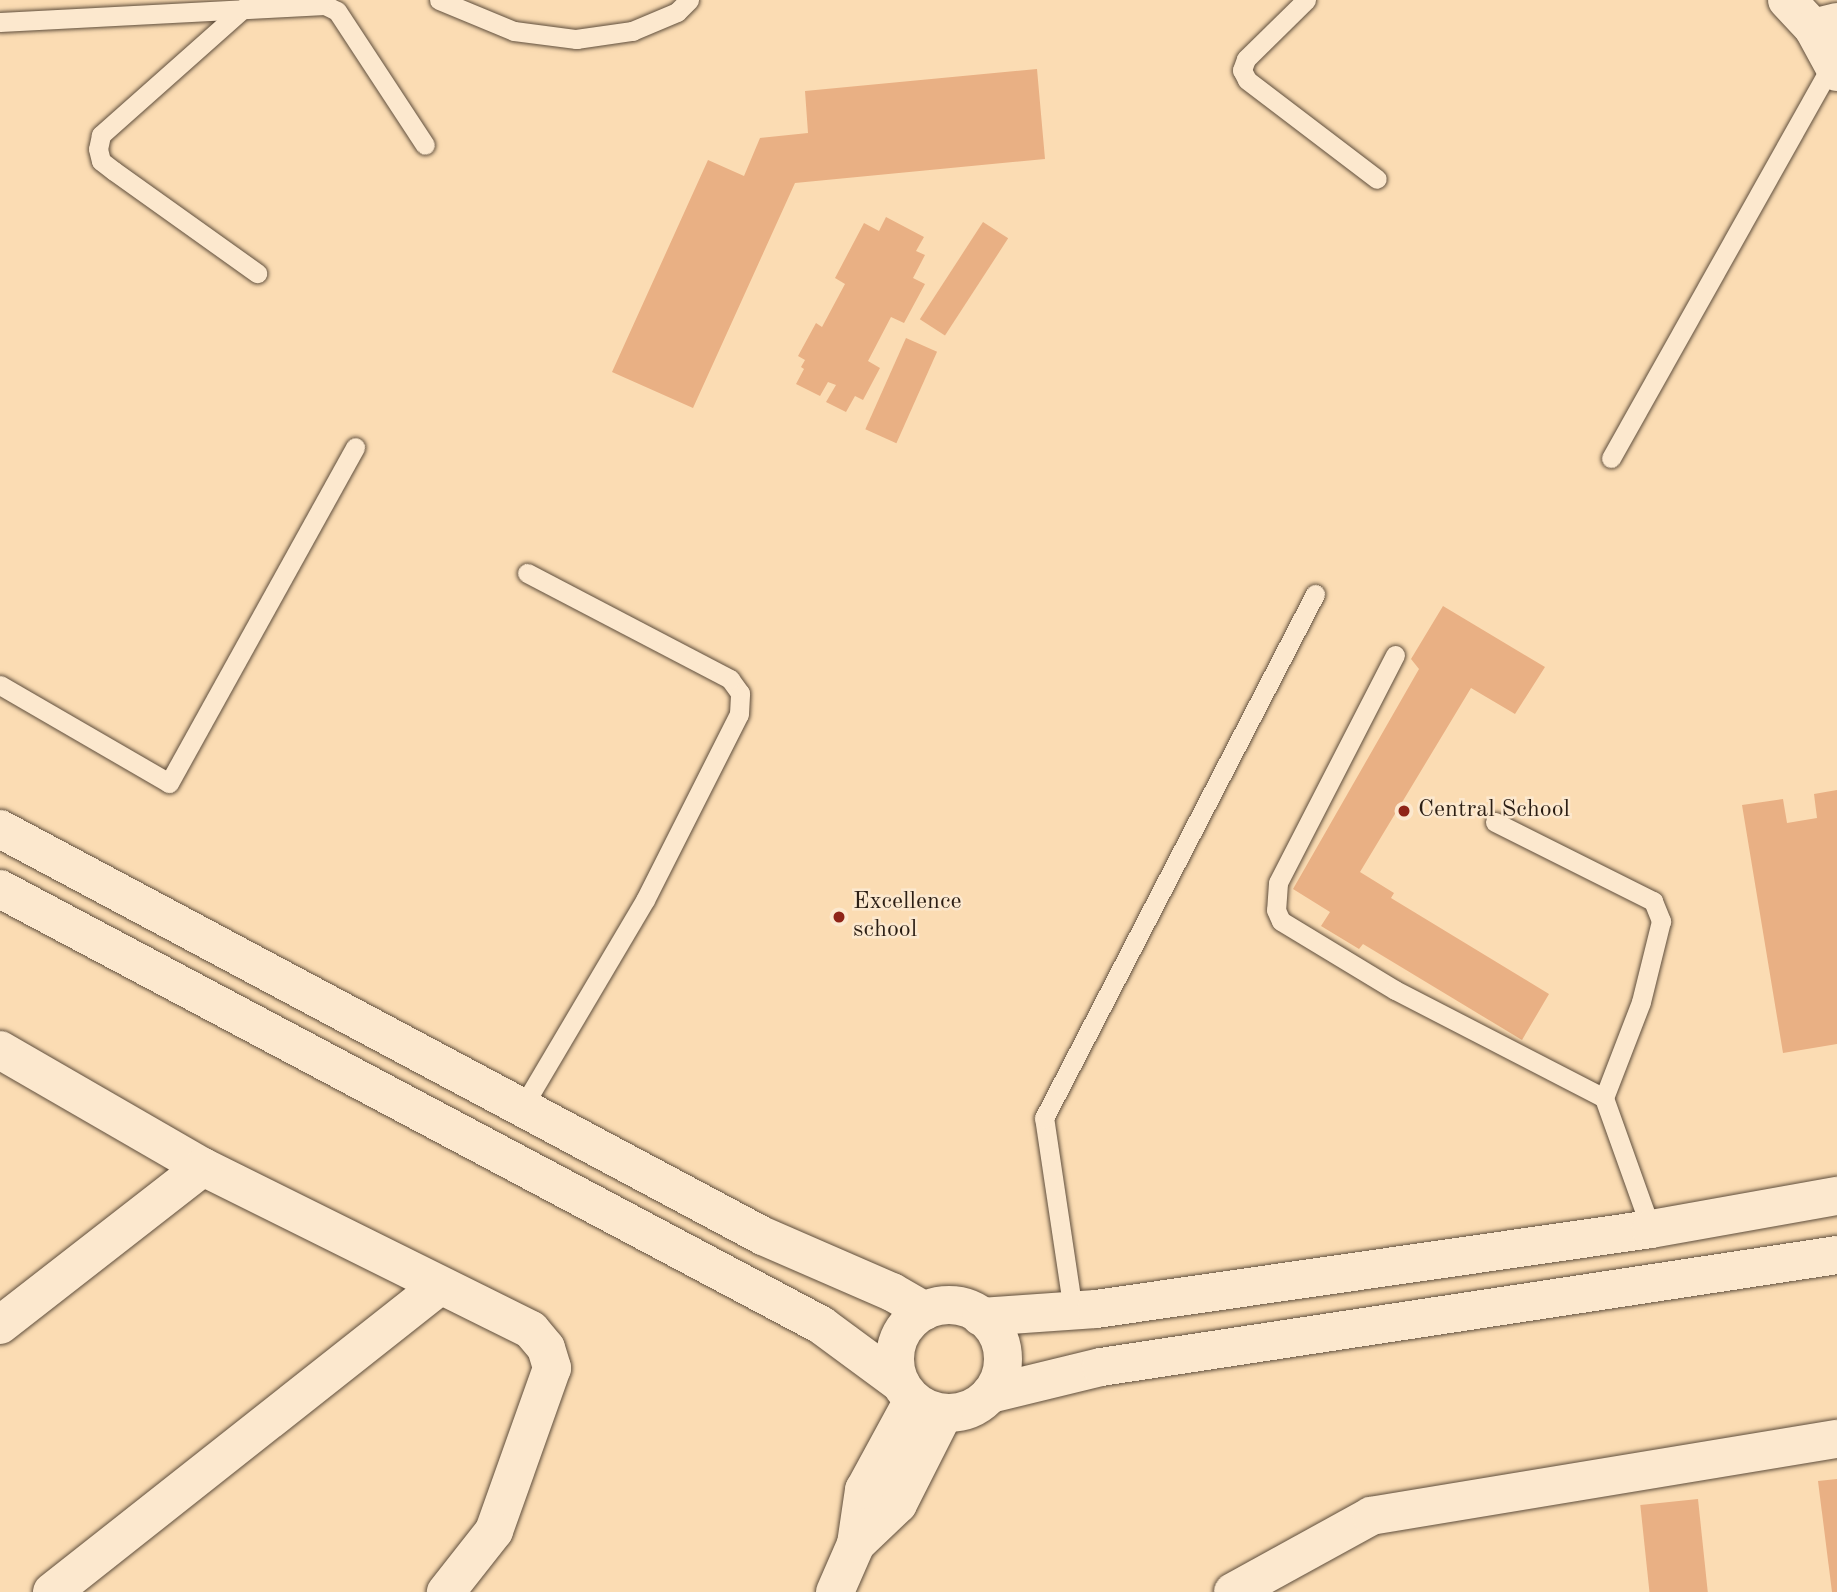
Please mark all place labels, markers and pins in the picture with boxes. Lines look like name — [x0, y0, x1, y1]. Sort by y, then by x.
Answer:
place label: Central School — [1418, 797, 1570, 825]
marker: Central School — [1396, 803, 1412, 819]
place label: Excellence school — [853, 889, 961, 945]
marker: Excellence school — [831, 909, 847, 925]

